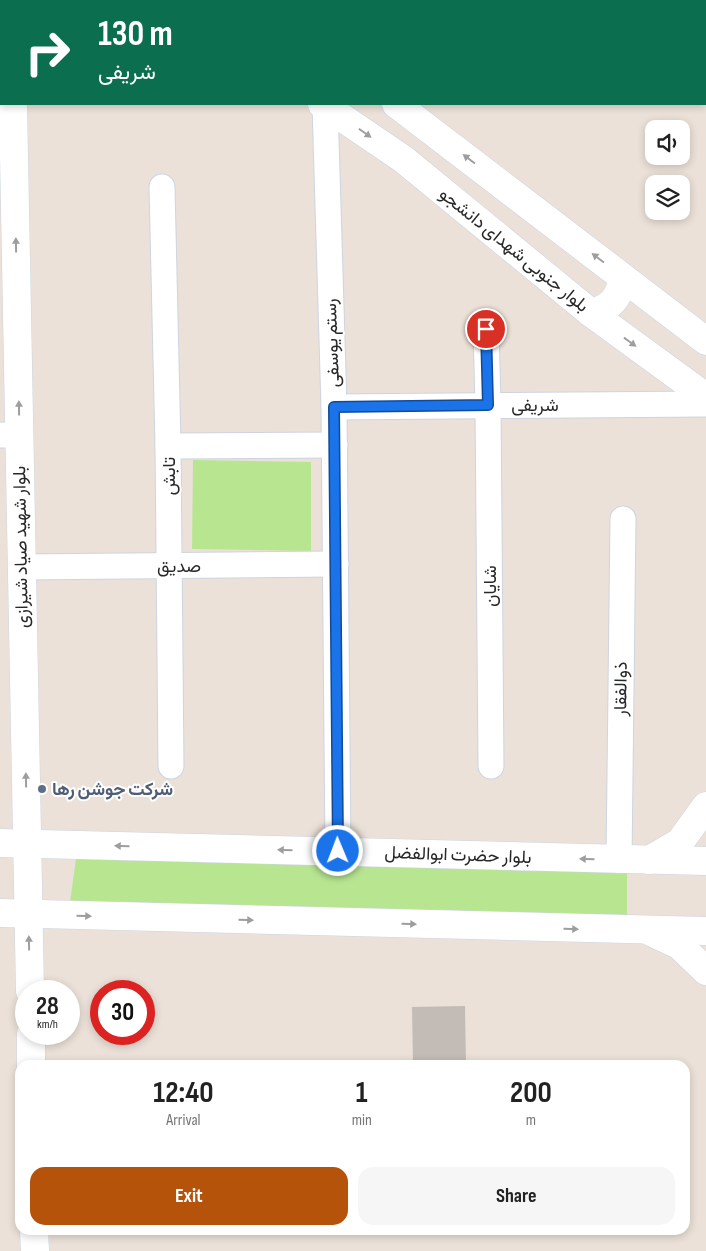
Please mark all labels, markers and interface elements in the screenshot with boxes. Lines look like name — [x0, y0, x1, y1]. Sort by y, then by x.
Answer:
text: 130 m — [98, 13, 173, 56]
icon: right — [15, 20, 80, 85]
text: شریفی — [98, 59, 156, 86]
map controls — [645, 120, 690, 220]
button: sound — [645, 120, 690, 165]
one-way arrow — [358, 128, 372, 138]
one-way arrow — [463, 154, 476, 165]
button: layers — [645, 175, 690, 220]
street label: بلوار جنوبی شهدای دانشجو — [435, 183, 593, 317]
one-way arrow — [12, 237, 20, 253]
one-way arrow — [591, 253, 604, 263]
street label: رستم یوسفی — [320, 298, 345, 388]
pin — [465, 308, 507, 350]
icon: arrive — [472, 315, 500, 343]
one-way arrow — [623, 337, 637, 347]
street label: شریفی — [511, 395, 559, 416]
one-way arrow — [14, 399, 22, 415]
street label: تابش — [159, 457, 180, 495]
street label: بلوار شهید صیاد شیرازی — [9, 466, 33, 628]
street label: صدیق — [157, 556, 201, 577]
street label: شایان — [480, 565, 501, 607]
street label: ذوالفقار — [610, 661, 632, 718]
one-way arrow — [22, 772, 30, 788]
place label: شرکت جوشن رها — [52, 779, 173, 800]
marker: شرکت جوشن رها — [36, 783, 48, 795]
position arrow — [311, 824, 363, 876]
one-way arrow — [114, 841, 130, 849]
street label: بلوار حضرت ابوالفضل — [384, 842, 532, 868]
one-way arrow — [277, 846, 293, 854]
one-way arrow — [579, 854, 595, 862]
one-way arrow — [76, 912, 92, 920]
one-way arrow — [238, 916, 254, 924]
one-way arrow — [401, 921, 417, 929]
one-way arrow — [563, 925, 579, 933]
one-way arrow — [25, 934, 33, 950]
speed limit sign: 30 — [90, 980, 155, 1045]
text: 28 — [36, 991, 59, 1022]
text: km/h — [37, 1017, 58, 1032]
text: 12:40 — [153, 1075, 213, 1111]
text: 1 — [356, 1075, 368, 1111]
text: 200 — [510, 1075, 552, 1111]
text: Arrival — [166, 1111, 201, 1130]
text: min — [352, 1111, 372, 1130]
text: m — [526, 1111, 536, 1130]
button: Exit — [30, 1167, 348, 1225]
button: Share — [358, 1167, 675, 1225]

